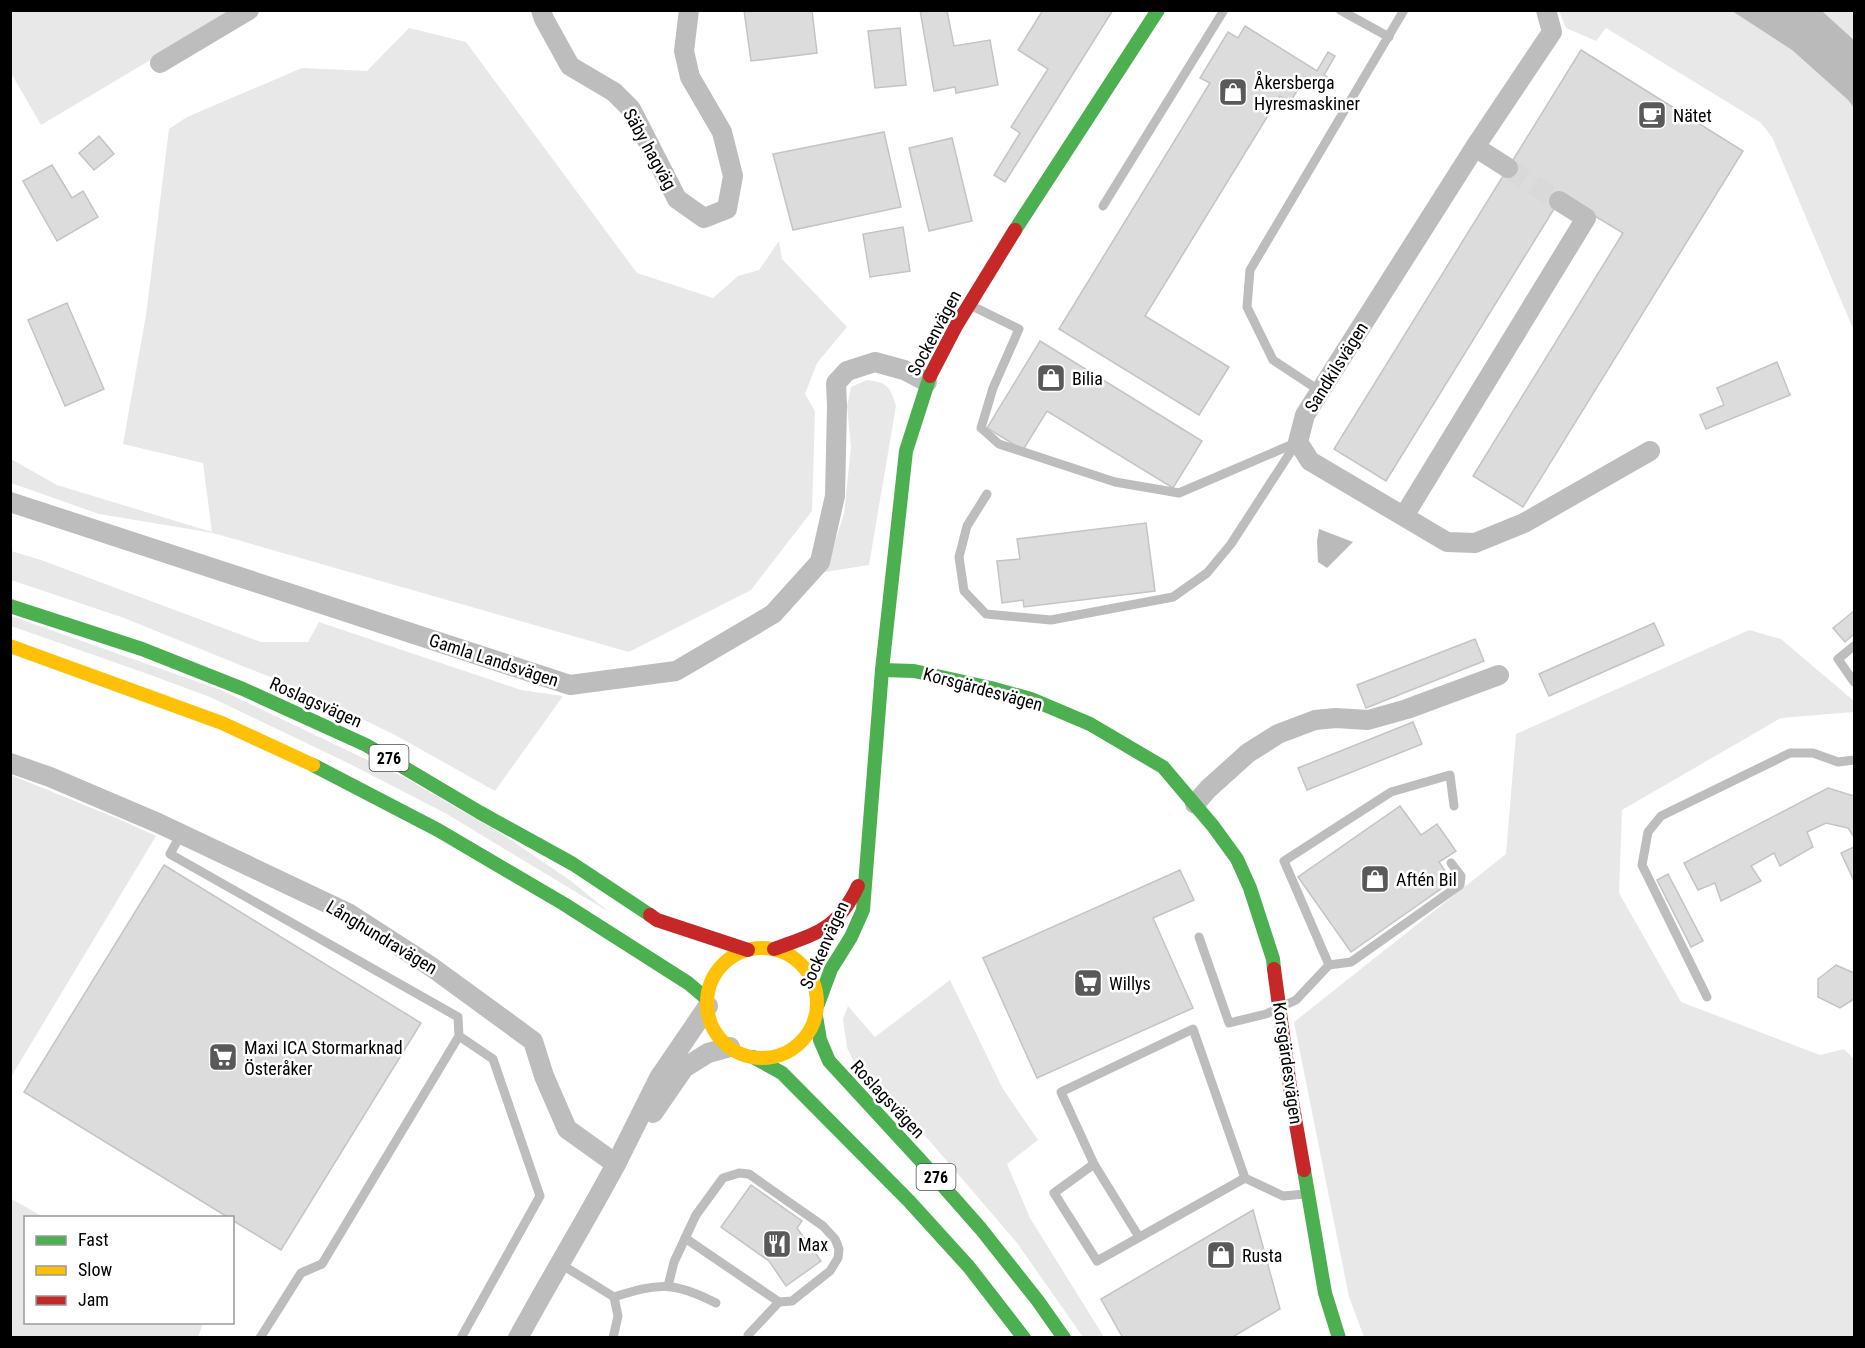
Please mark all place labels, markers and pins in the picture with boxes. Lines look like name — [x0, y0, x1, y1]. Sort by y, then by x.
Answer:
place label: Åkersberga Hyresmaskiner — [1254, 71, 1360, 114]
shop icon: Åkersberga Hyresmaskiner — [1217, 76, 1249, 108]
cafe icon: Nätet — [1636, 99, 1668, 131]
place label: Nätet — [1673, 105, 1712, 126]
shop icon: Bilia — [1035, 362, 1067, 394]
place label: Bilia — [1072, 368, 1103, 389]
shop icon: Aftén Bil — [1359, 863, 1391, 895]
place label: Aftén Bil — [1396, 869, 1457, 890]
supermarket icon: Willys — [1072, 967, 1104, 999]
place label: Willys — [1109, 973, 1151, 994]
place label: Maxi ICA Stormarknad Österåker — [244, 1037, 403, 1079]
supermarket icon: Maxi ICA Stormarknad Österåker — [207, 1041, 239, 1073]
restaurant icon: Max — [761, 1228, 793, 1260]
place label: Max — [798, 1234, 828, 1255]
shop icon: Rusta — [1205, 1239, 1237, 1271]
place label: Rusta — [1242, 1245, 1282, 1266]

